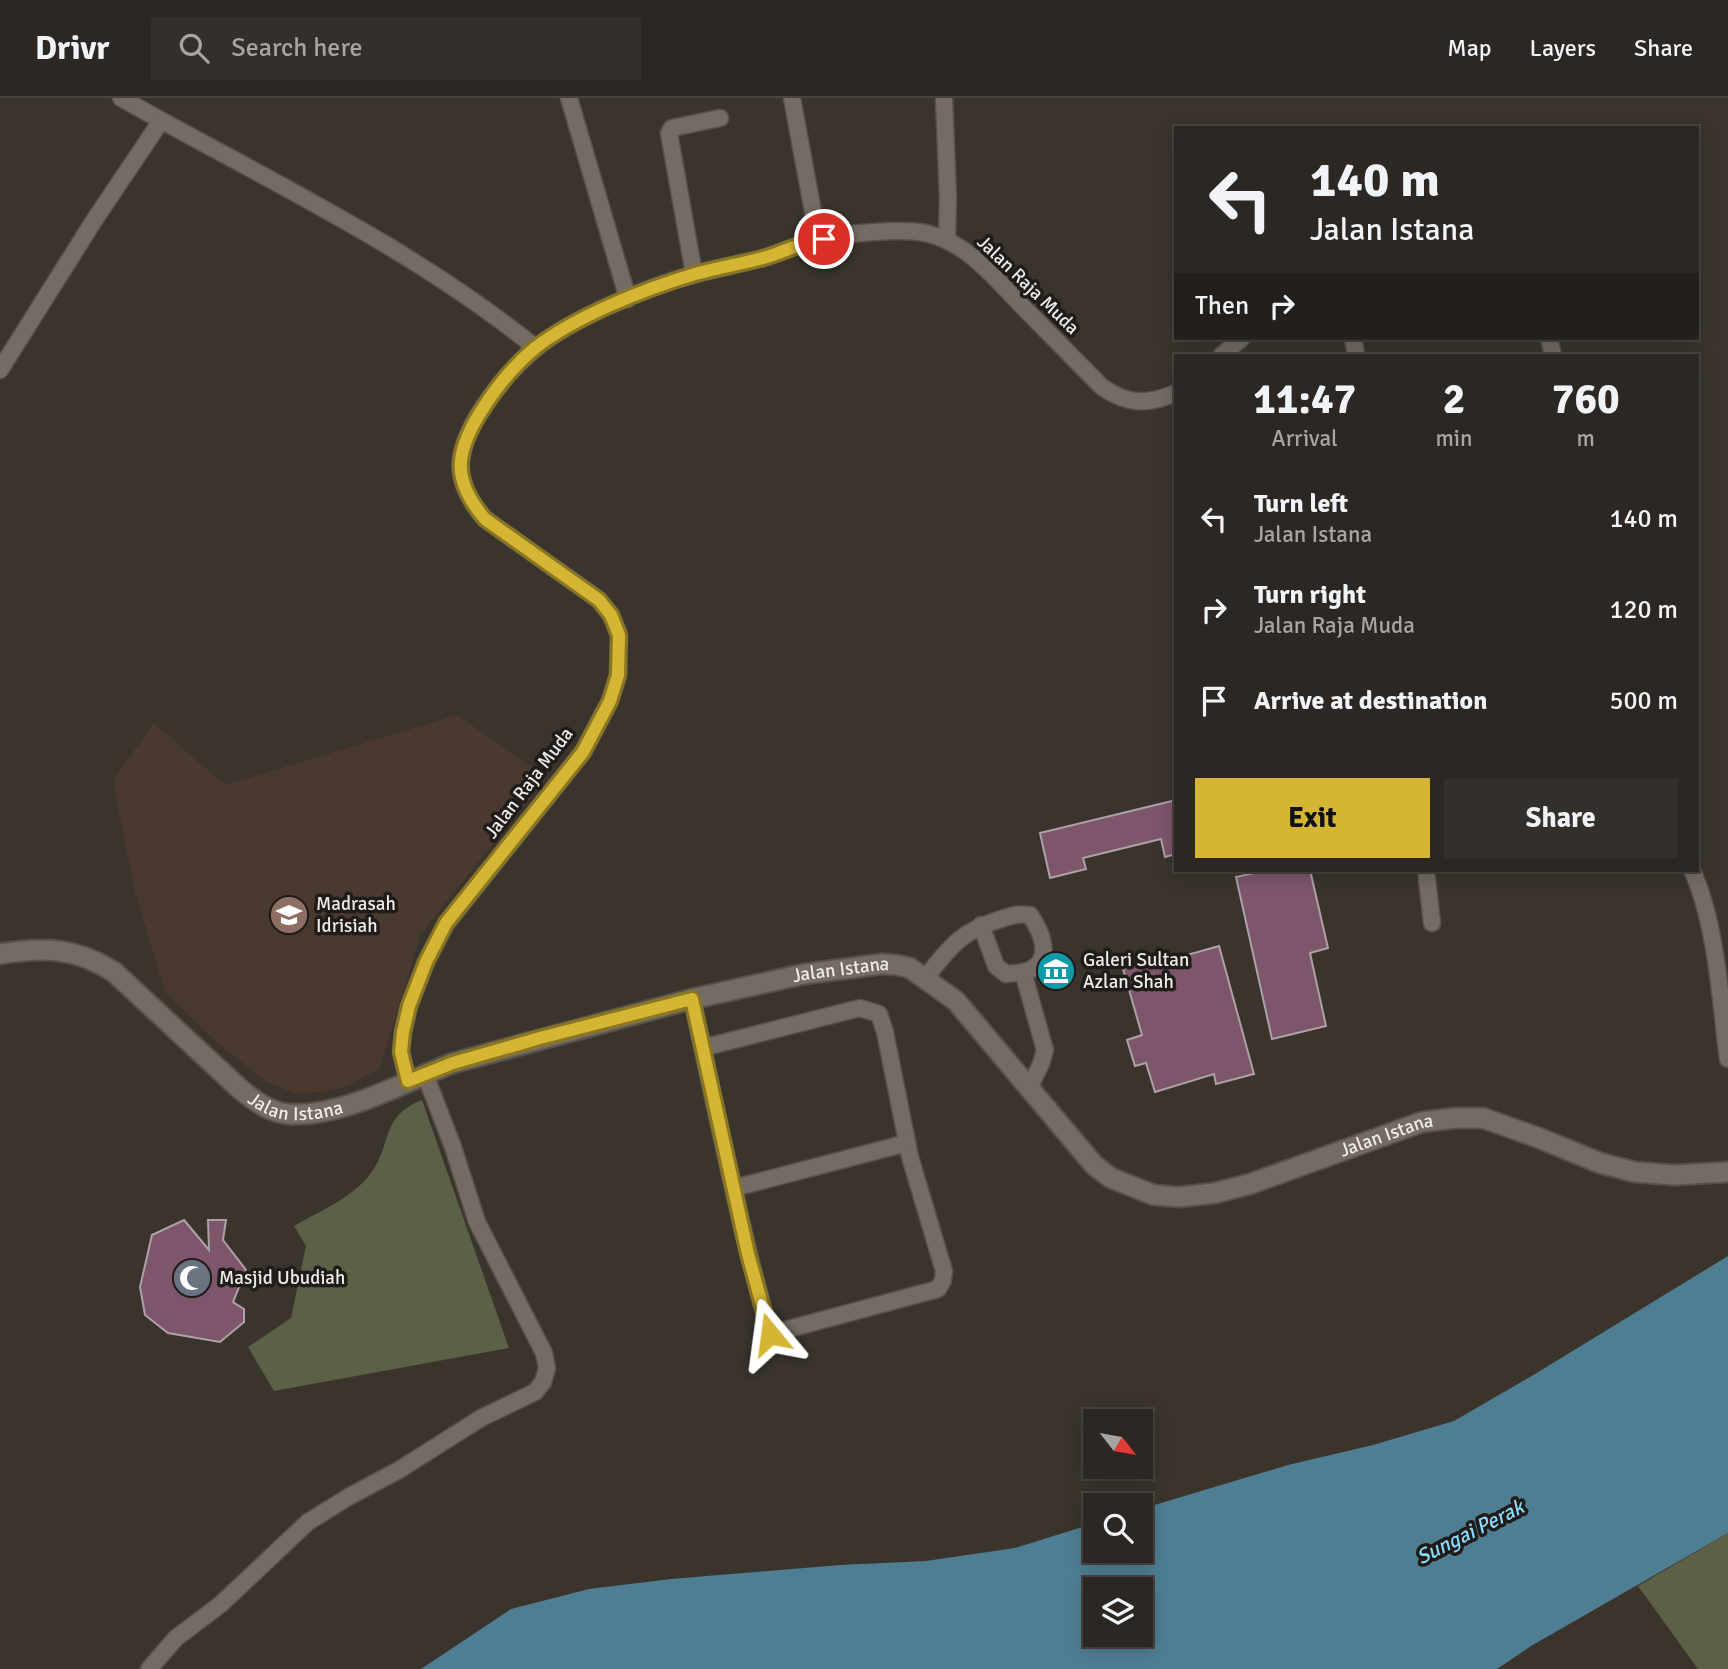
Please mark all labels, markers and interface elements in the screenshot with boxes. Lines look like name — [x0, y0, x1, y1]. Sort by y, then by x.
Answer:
search box — [151, 17, 641, 80]
text: Drivr — [35, 28, 109, 69]
icon: search — [175, 29, 213, 67]
text: Search here — [231, 32, 362, 64]
text: Map — [1447, 33, 1492, 63]
text: Layers — [1530, 33, 1596, 63]
text: Share — [1634, 33, 1693, 63]
text: 140 m — [1310, 150, 1440, 210]
icon: left — [1195, 154, 1286, 245]
pin — [794, 209, 854, 269]
text: Jalan Istana — [1310, 210, 1474, 249]
icon: arrive — [805, 220, 843, 258]
street label: Jalan Raja Muda — [972, 230, 1084, 340]
icon: right — [1263, 287, 1301, 325]
text: Then — [1195, 290, 1249, 322]
text: 11:47 — [1253, 374, 1356, 425]
text: 2 — [1443, 374, 1465, 425]
text: 760 — [1552, 374, 1620, 425]
text: Arrival — [1272, 424, 1338, 453]
text: min — [1435, 424, 1473, 453]
text: m — [1577, 424, 1595, 453]
text: Turn left — [1254, 488, 1348, 520]
icon: left — [1195, 500, 1233, 538]
text: 140 m — [1609, 503, 1678, 535]
text: Jalan Istana — [1254, 520, 1372, 549]
text: Turn right — [1254, 579, 1366, 611]
icon: right — [1195, 591, 1233, 629]
text: 120 m — [1609, 594, 1678, 626]
text: Jalan Raja Muda — [1254, 611, 1415, 640]
icon: arrive — [1195, 682, 1233, 720]
text: Arrive at destination — [1254, 685, 1487, 717]
text: 500 m — [1609, 685, 1678, 717]
street label: Jalan Raja Muda — [479, 723, 579, 843]
button: Exit — [1195, 778, 1430, 858]
button: Share — [1444, 778, 1678, 858]
place label: Madrasah Idrisiah — [316, 892, 396, 938]
school or university icon: Madrasah Idrisiah — [268, 894, 310, 936]
place label: Galeri Sultan Azlan Shah — [1083, 948, 1189, 994]
museum icon: Galeri Sultan Azlan Shah — [1035, 950, 1077, 992]
street label: Jalan Istana — [790, 952, 890, 988]
street label: Jalan Istana — [243, 1087, 346, 1126]
street label: Jalan Istana — [1336, 1109, 1434, 1163]
mosque icon: Masjid Ubudiah — [171, 1257, 213, 1299]
place label: Masjid Ubudiah — [219, 1266, 345, 1290]
position arrow — [733, 1297, 807, 1371]
north arrow — [1083, 1409, 1153, 1479]
map controls — [1083, 1409, 1153, 1647]
button: search — [1083, 1493, 1153, 1563]
water label: Sungai Perak — [1412, 1493, 1530, 1570]
button: layers — [1083, 1577, 1153, 1647]

